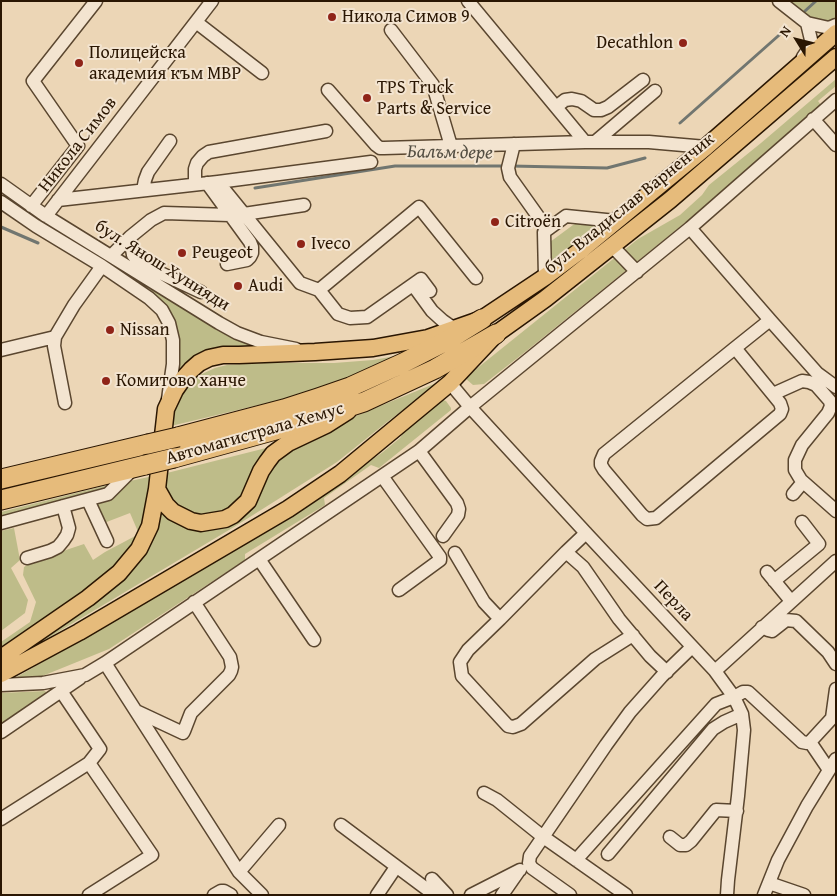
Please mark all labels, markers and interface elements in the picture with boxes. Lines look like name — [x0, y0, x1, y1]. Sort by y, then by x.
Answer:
place label: Никола Симов 9 — [342, 6, 470, 28]
marker: Никола Симов 9 — [326, 11, 338, 23]
north arrow — [772, 15, 822, 65]
text: N — [774, 22, 796, 41]
place label: Decathlon — [596, 32, 673, 54]
marker: Decathlon — [677, 37, 689, 49]
place label: Полицейска академия към МВР — [89, 42, 241, 84]
marker: Полицейска академия към МВР — [73, 57, 85, 69]
place label: TPS Truck Parts & Service — [377, 77, 491, 120]
marker: TPS Truck Parts & Service — [361, 92, 373, 104]
street label: Никола Симов — [34, 93, 122, 197]
street label: бул. Владислав Варненчик — [541, 129, 719, 279]
water label: Балъм дере — [407, 141, 493, 165]
place label: Citroën — [505, 211, 561, 233]
street label: бул. Янош Хунияди — [90, 216, 234, 316]
marker: Citroën — [489, 216, 501, 228]
place label: Iveco — [311, 233, 351, 255]
marker: Iveco — [295, 238, 307, 250]
place label: Peugeot — [192, 242, 253, 264]
marker: Peugeot — [176, 247, 188, 259]
place label: Audi — [248, 275, 283, 297]
marker: Audi — [232, 280, 244, 292]
place label: Nissan — [120, 319, 170, 341]
marker: Nissan — [104, 324, 116, 336]
place label: Комитово ханче — [116, 370, 246, 392]
marker: Комитово ханче — [100, 375, 112, 387]
street label: Автомагистрала Хемус — [163, 398, 347, 470]
street label: Перла — [649, 576, 697, 626]

